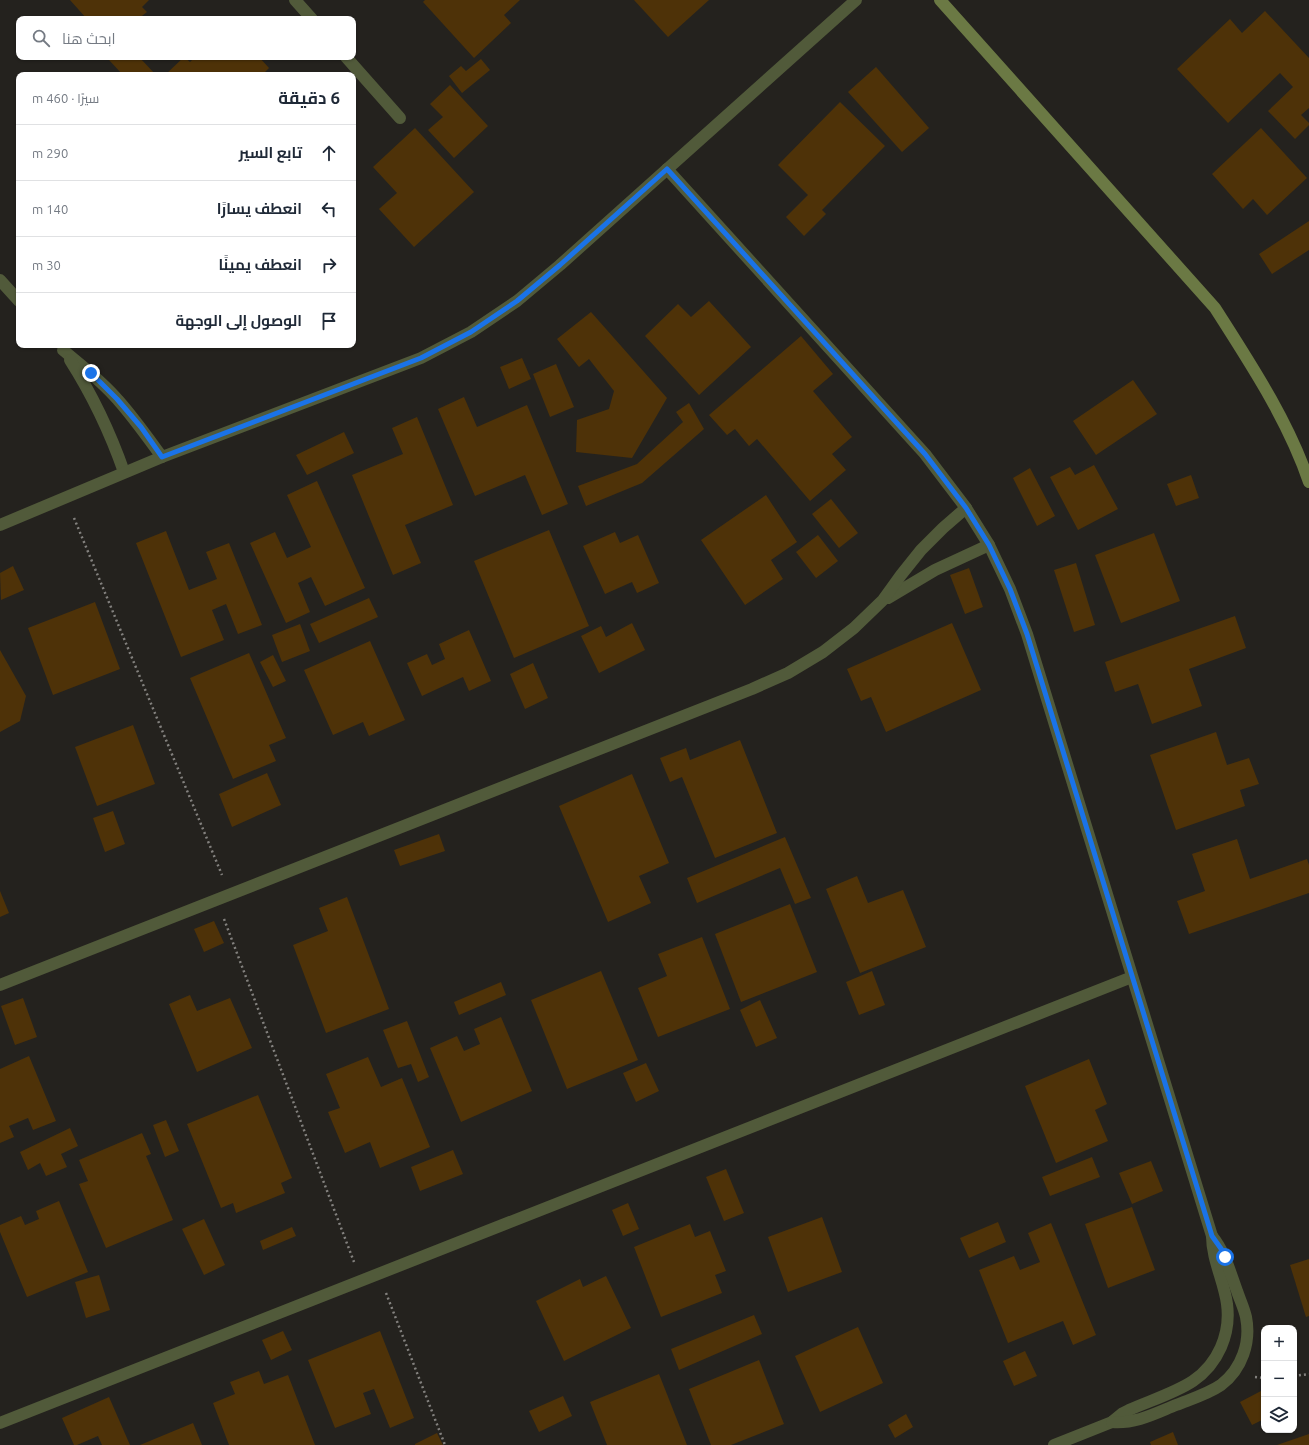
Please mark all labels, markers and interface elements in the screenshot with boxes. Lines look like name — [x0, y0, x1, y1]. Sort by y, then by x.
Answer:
search box — [16, 16, 356, 60]
icon: search — [30, 27, 52, 49]
text: ابحث هنا — [62, 30, 116, 47]
text: 6 دقيقة — [278, 88, 340, 107]
text: سيرًا · 460 m — [32, 91, 99, 105]
icon: ahead — [318, 142, 340, 164]
text: تابع السير — [239, 144, 302, 161]
text: 290 m — [32, 146, 68, 160]
icon: left — [318, 198, 340, 220]
text: انعطف يسارًا — [217, 200, 302, 217]
text: 140 m — [32, 202, 68, 216]
icon: right — [318, 254, 340, 276]
text: انعطف يمينًا — [218, 256, 302, 273]
text: 30 m — [32, 258, 61, 272]
icon: arrive — [318, 310, 340, 332]
text: الوصول إلى الوجهة — [175, 312, 302, 329]
route end — [82, 364, 100, 382]
route start — [1216, 1248, 1234, 1266]
map controls — [1261, 1325, 1297, 1433]
button: + — [1261, 1325, 1297, 1361]
button: − — [1261, 1361, 1297, 1397]
button: layers — [1261, 1397, 1297, 1433]

